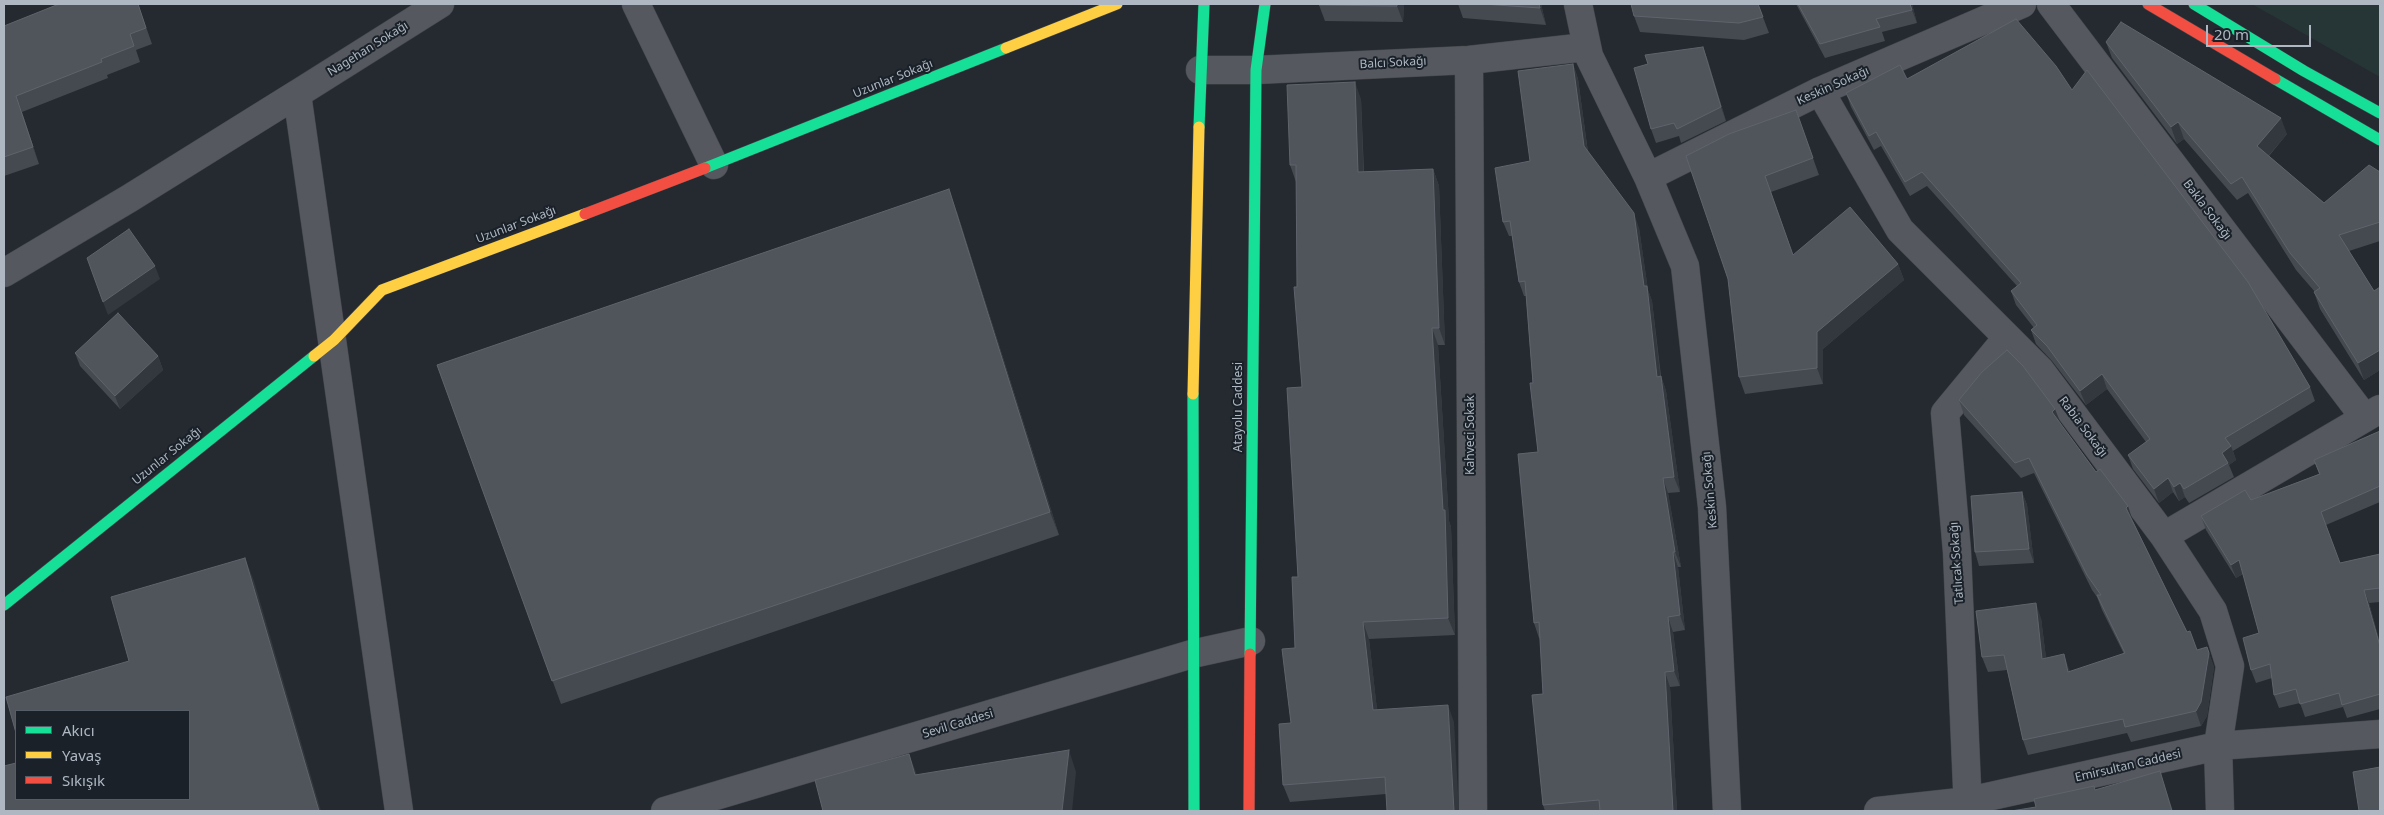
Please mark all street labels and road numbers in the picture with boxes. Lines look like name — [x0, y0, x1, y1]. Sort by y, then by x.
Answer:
street label: Nagehan Sokağı — [325, 18, 411, 80]
street label: Balcı Sokağı — [1359, 54, 1427, 72]
street label: Uzunlar Sokağı — [851, 56, 935, 102]
street label: Keskin Sokağı — [1795, 64, 1871, 108]
street label: Bakla Sokağı — [2180, 177, 2234, 243]
street label: Uzunlar Sokağı — [474, 203, 558, 247]
street label: Atayolu Caddesi — [1232, 362, 1246, 452]
street label: Rabia Sokağı — [2056, 394, 2110, 460]
street label: Kahveci Sokak — [1464, 395, 1478, 475]
street label: Uzunlar Sokağı — [130, 424, 204, 488]
street label: Keskin Sokağı — [1699, 451, 1721, 529]
street label: Tatlıcak Sokağı — [1947, 521, 1967, 605]
street label: Sevil Caddesi — [921, 706, 995, 742]
street label: Emirsultan Caddesi — [2074, 747, 2182, 785]

